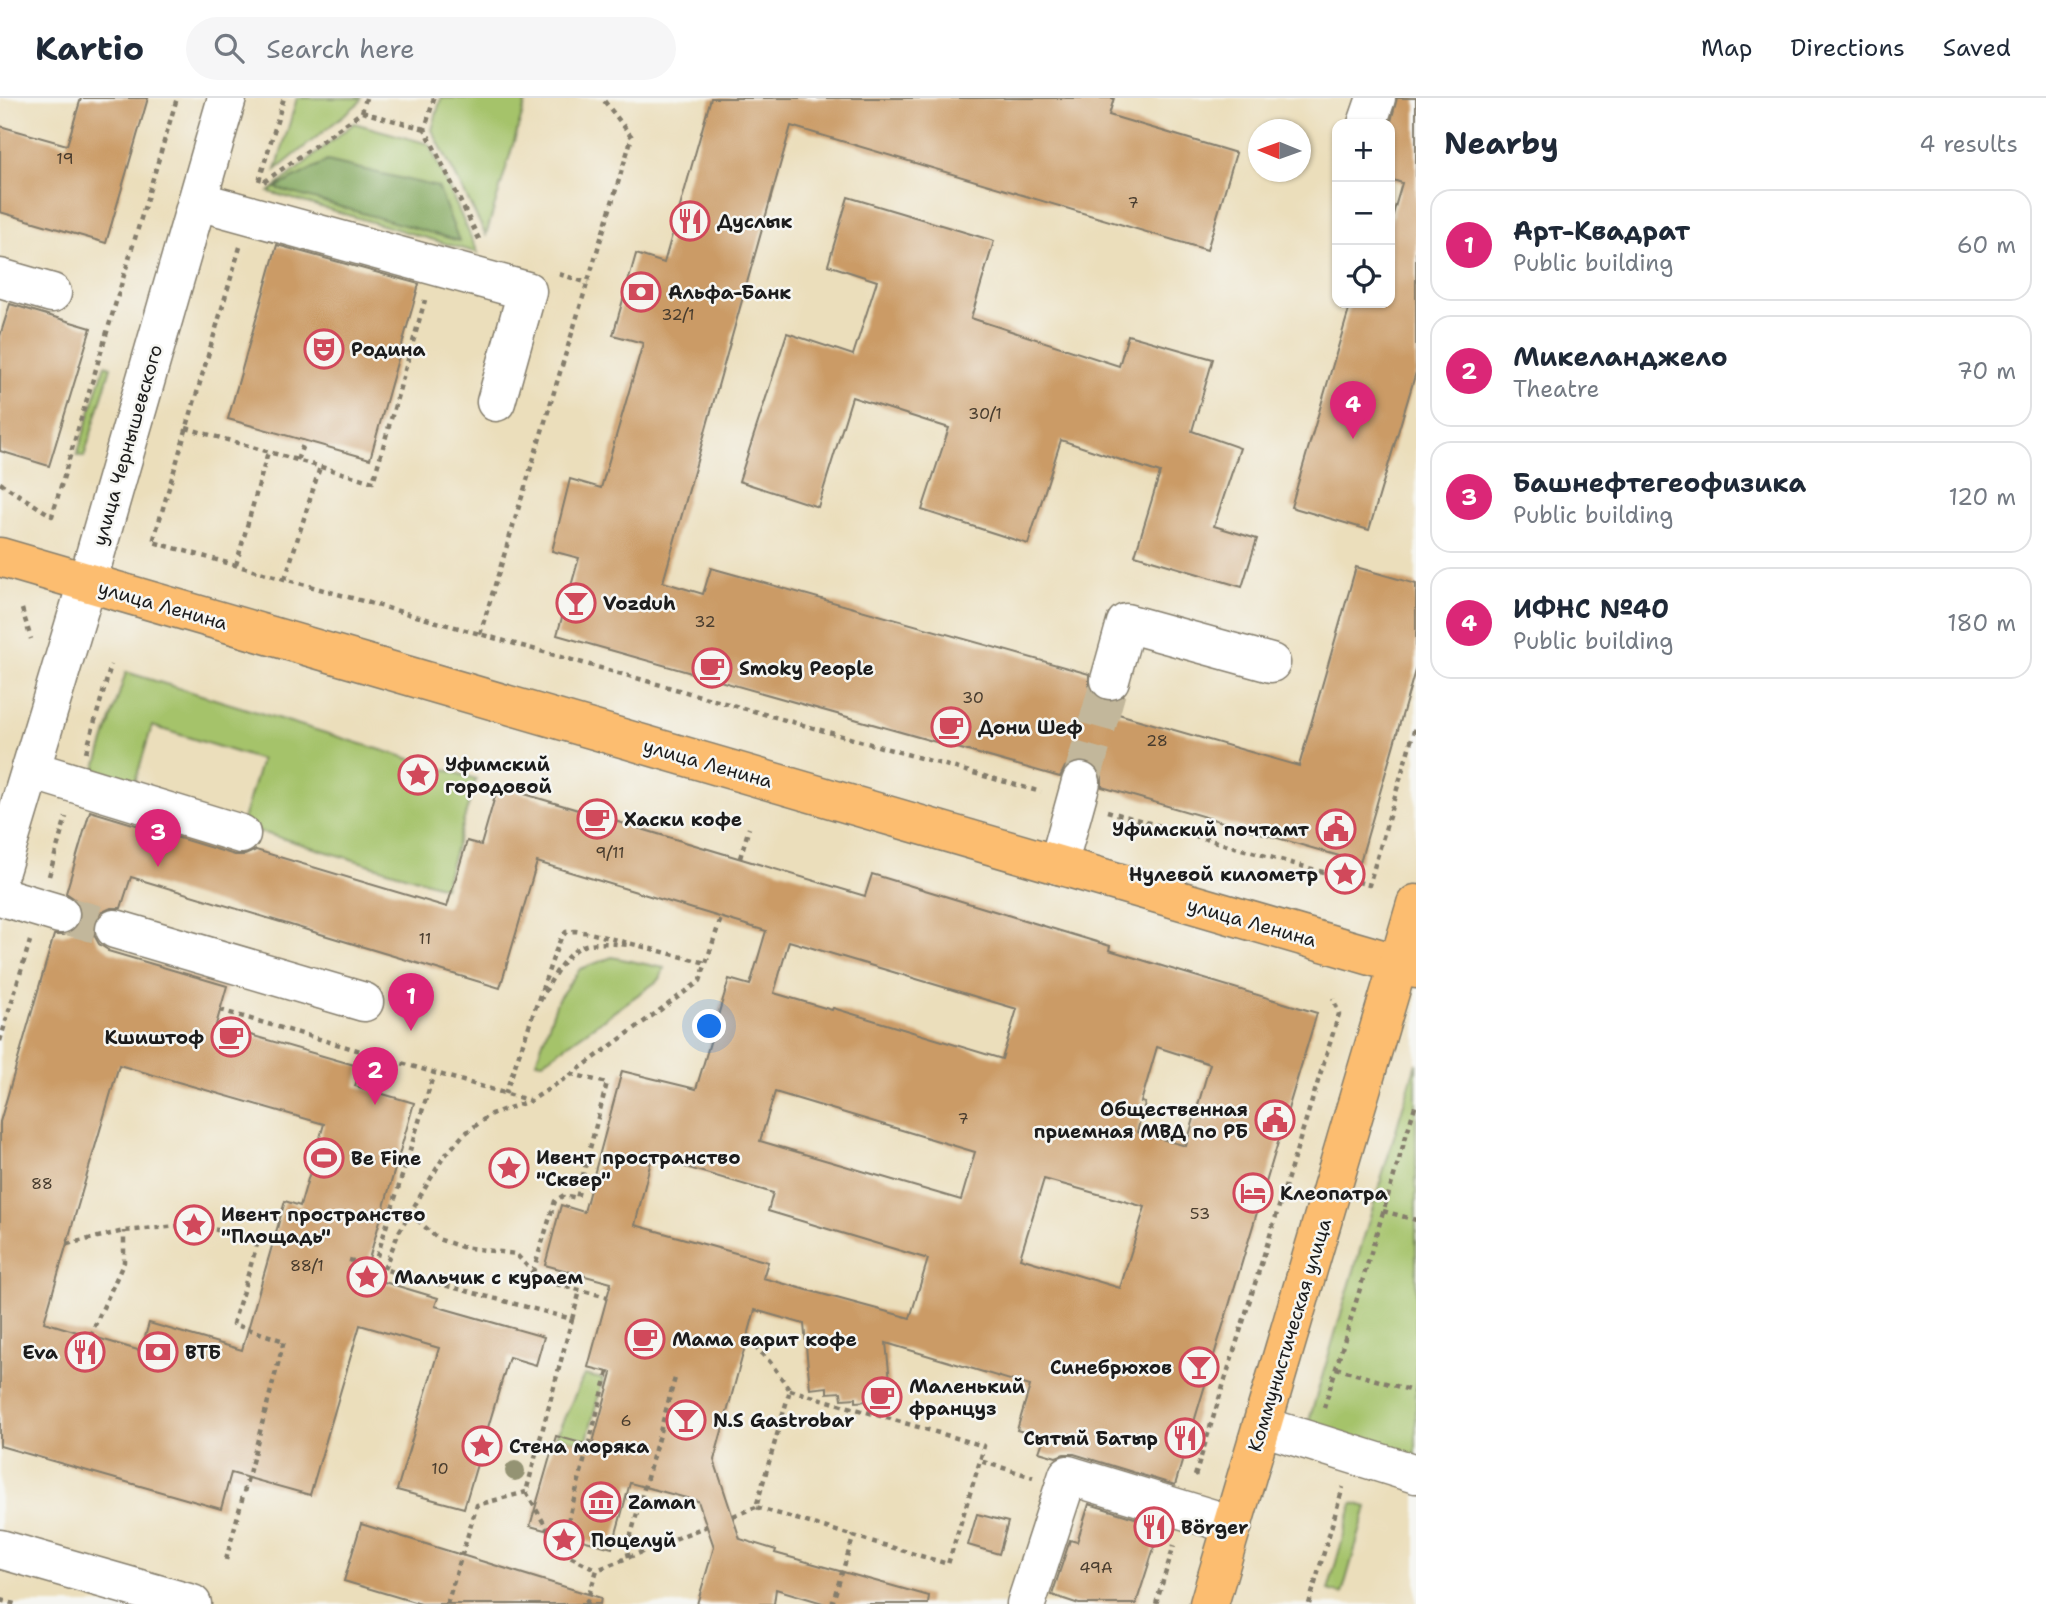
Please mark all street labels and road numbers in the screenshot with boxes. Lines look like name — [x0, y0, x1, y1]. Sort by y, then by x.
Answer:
street label: улица Чернышевского — [87, 342, 168, 549]
street label: улица Ленина — [95, 575, 231, 636]
street label: улица Ленина — [640, 733, 776, 794]
street label: улица Ленина — [1184, 892, 1320, 953]
street label: Коммунистическая улица — [1242, 1215, 1337, 1455]

